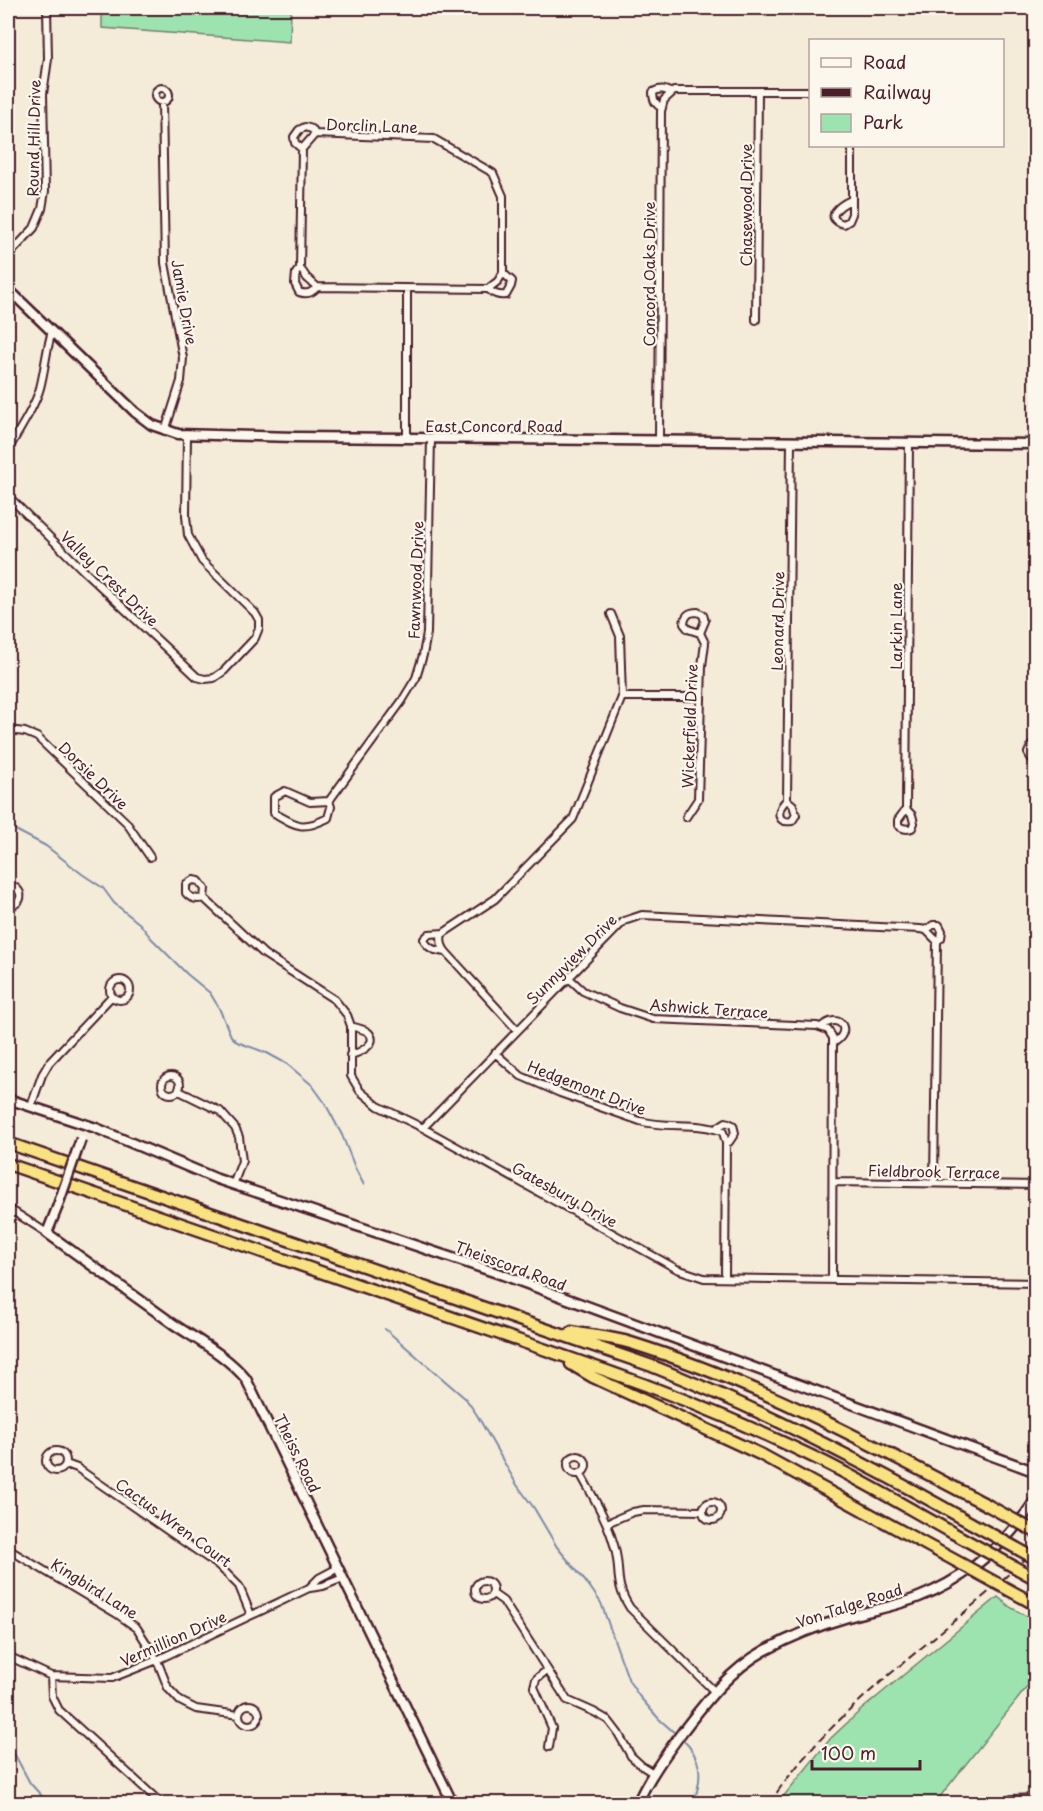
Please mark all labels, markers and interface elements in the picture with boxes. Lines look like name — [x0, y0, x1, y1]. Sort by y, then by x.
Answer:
legend — [809, 39, 1004, 147]
text: Road — [863, 48, 907, 75]
text: Railway — [863, 78, 931, 105]
street label: Round Hill Drive — [20, 79, 46, 197]
text: Park — [863, 108, 903, 135]
street label: Dorclin Lane — [326, 112, 418, 138]
street label: Chasewood Drive — [734, 143, 757, 267]
street label: Concord Oaks Drive — [637, 201, 660, 346]
street label: Jamie Drive — [166, 258, 204, 346]
street label: East Concord Road — [425, 414, 563, 437]
street label: Fawnwood Drive — [401, 520, 429, 640]
street label: Valley Crest Drive — [56, 525, 164, 631]
street label: Leonard Drive — [765, 571, 789, 671]
street label: Larkin Lane — [884, 582, 907, 670]
street label: Wickerfield Drive — [675, 663, 703, 789]
street label: Dorsie Drive — [54, 736, 134, 814]
street label: Sunnyview Drive — [520, 908, 622, 1010]
street label: Ashwick Terrace — [649, 992, 769, 1024]
street label: Hedgemont Drive — [524, 1054, 650, 1120]
street label: Gatesbury Drive — [508, 1155, 622, 1233]
street label: Fieldbrook Terrace — [868, 1158, 1000, 1184]
street label: Theisscord Road — [452, 1234, 570, 1296]
street label: Theiss Road — [269, 1410, 327, 1496]
street label: Cactus Wren Court — [111, 1472, 237, 1572]
street label: Kingbird Lane — [47, 1552, 143, 1624]
street label: Von Talge Road — [793, 1577, 905, 1633]
street label: Vermillion Drive — [116, 1604, 230, 1672]
scale bar — [812, 1733, 920, 1771]
text: 100 m — [821, 1739, 876, 1766]

